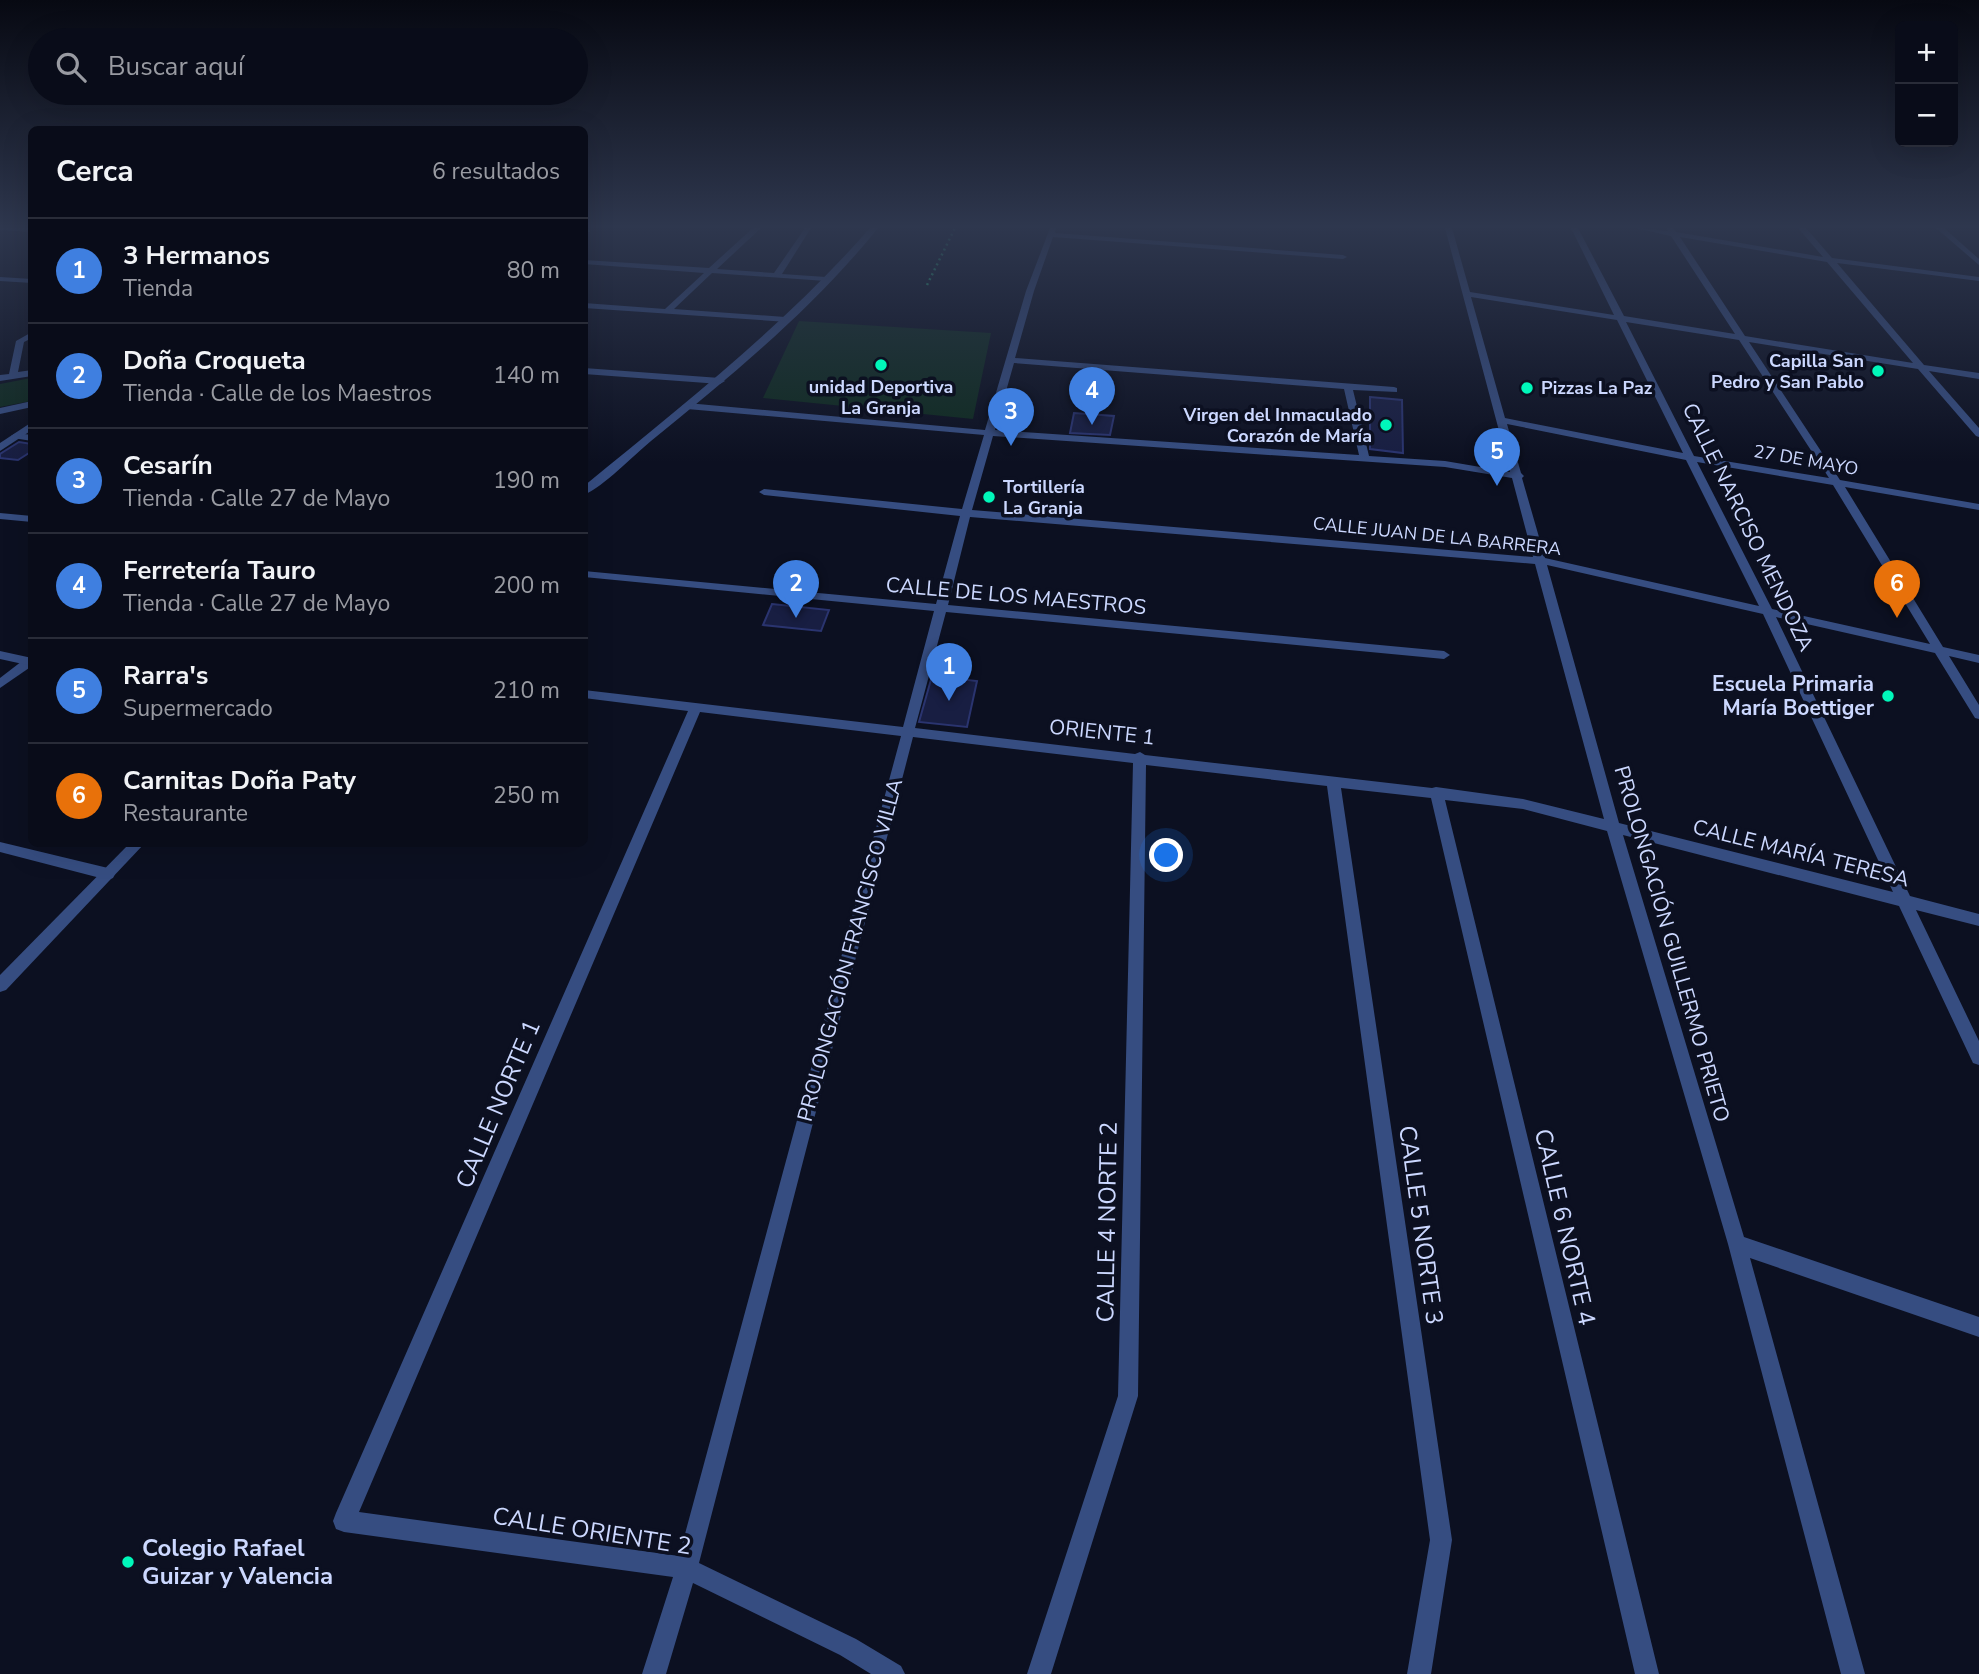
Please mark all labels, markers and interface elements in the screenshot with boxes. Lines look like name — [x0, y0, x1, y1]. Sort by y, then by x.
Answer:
map controls — [1895, 21, 1958, 147]
button: + — [1895, 21, 1958, 84]
search box — [28, 28, 588, 105]
icon: search — [52, 48, 90, 86]
text: Buscar aquí — [108, 49, 244, 84]
button: − — [1895, 84, 1958, 147]
text: Cerca — [56, 151, 134, 192]
text: 6 resultados — [432, 156, 560, 187]
text: 3 Hermanos — [123, 238, 270, 273]
text: 1 — [72, 255, 86, 286]
text: 80 m — [507, 255, 560, 286]
text: Tienda — [123, 273, 193, 304]
text: Doña Croqueta — [123, 343, 306, 378]
place label: Capilla San Pedro y San Pablo — [1711, 349, 1864, 394]
marker: unidad Deportiva La Granja — [873, 357, 889, 373]
text: 2 — [72, 360, 86, 391]
text: 140 m — [493, 360, 560, 391]
marker: Capilla San Pedro y San Pablo — [1870, 363, 1886, 379]
pin: 4 — [1069, 367, 1115, 425]
place label: unidad Deportiva La Granja — [809, 375, 953, 420]
place label: Pizzas La Paz — [1541, 376, 1653, 400]
text: Tienda · Calle de los Maestros — [123, 378, 432, 409]
marker: Pizzas La Paz — [1519, 380, 1535, 396]
pin: 3 — [988, 388, 1034, 446]
street label: CALLE NARCISO MENDOZA — [1676, 398, 1820, 656]
place label: Virgen del Inmaculado Corazón de María — [1183, 403, 1372, 448]
marker: Virgen del Inmaculado Corazón de María — [1378, 417, 1394, 433]
pin: 5 — [1474, 428, 1520, 486]
street label: 27 DE MAYO — [1752, 439, 1860, 481]
text: Cesarín — [123, 448, 213, 483]
text: 3 — [72, 465, 86, 496]
text: 190 m — [493, 465, 560, 496]
place label: Tortillería La Granja — [1003, 475, 1085, 520]
text: Tienda · Calle 27 de Mayo — [123, 483, 390, 514]
marker: Tortillería La Granja — [981, 489, 997, 505]
street label: CALLE JUAN DE LA BARRERA — [1312, 511, 1562, 561]
text: Ferretería Tauro — [123, 553, 316, 588]
pin: 2 — [773, 560, 819, 618]
pin: 6 — [1874, 560, 1920, 618]
text: 4 — [72, 570, 86, 601]
text: 200 m — [493, 570, 560, 601]
street label: CALLE DE LOS MAESTROS — [885, 571, 1147, 621]
text: Tienda · Calle 27 de Mayo — [123, 588, 390, 619]
pin: 1 — [926, 643, 972, 701]
text: Rarra's — [123, 658, 208, 693]
place label: Escuela Primaria María Boettiger — [1712, 670, 1875, 722]
text: 5 — [72, 675, 86, 706]
text: 210 m — [493, 675, 560, 706]
marker: Escuela Primaria María Boettiger — [1880, 688, 1896, 704]
text: Supermercado — [123, 693, 273, 724]
street label: ORIENTE 1 — [1048, 713, 1156, 751]
text: Carnitas Doña Paty — [123, 763, 356, 798]
street label: PROLONGACIÓN GUILLERMO PRIETO — [1608, 763, 1736, 1125]
street label: PROLONGACIÓN FRANCISCO VILLA — [791, 776, 909, 1124]
text: 6 — [72, 780, 86, 811]
text: 250 m — [493, 780, 560, 811]
text: Restaurante — [123, 798, 248, 829]
street label: CALLE MARÍA TERESA — [1690, 813, 1912, 893]
your location — [1149, 838, 1183, 872]
street label: CALLE NORTE 1 — [448, 1015, 548, 1193]
street label: CALLE 4 NORTE 2 — [1089, 1121, 1125, 1323]
street label: CALLE 5 NORTE 3 — [1391, 1123, 1451, 1327]
street label: CALLE 6 NORTE 4 — [1527, 1126, 1603, 1328]
street label: CALLE ORIENTE 2 — [490, 1499, 694, 1563]
place label: Colegio Rafael Guizar y Valencia — [142, 1532, 333, 1592]
marker: Colegio Rafael Guizar y Valencia — [120, 1554, 136, 1570]

